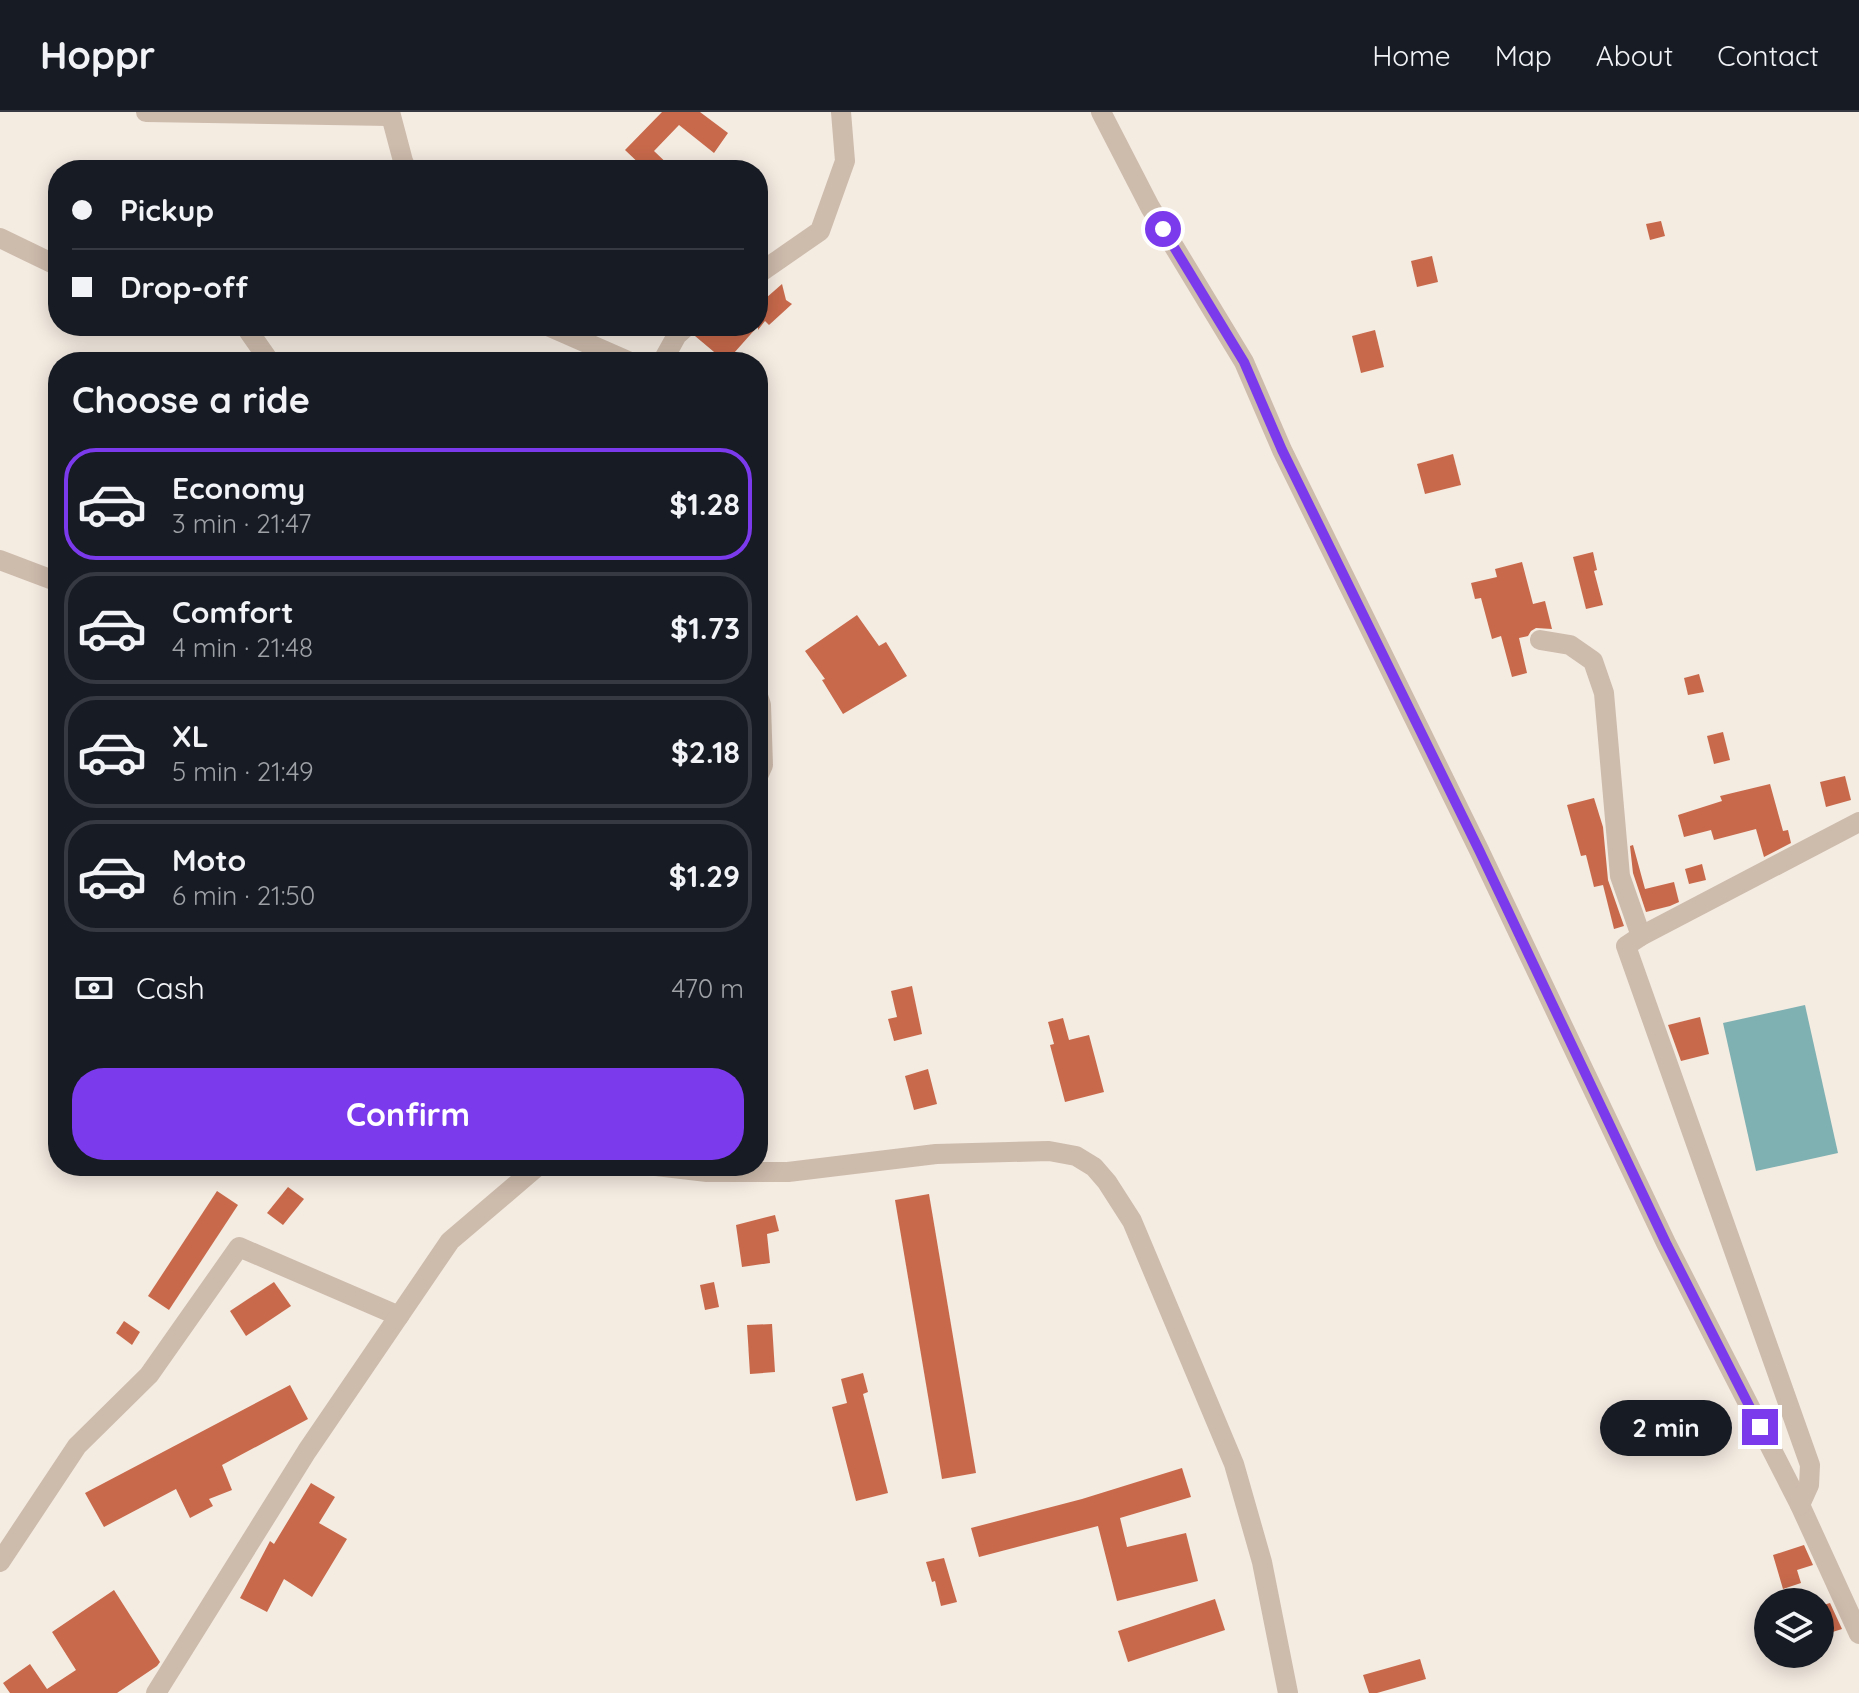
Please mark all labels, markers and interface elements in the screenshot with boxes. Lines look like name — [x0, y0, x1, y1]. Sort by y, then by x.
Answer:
text: Hoppr — [40, 31, 155, 79]
text: Home — [1372, 38, 1451, 73]
text: Map — [1495, 38, 1552, 73]
text: About — [1596, 38, 1673, 73]
text: Contact — [1717, 38, 1819, 73]
text: Pickup — [120, 191, 214, 229]
route start — [1145, 211, 1181, 247]
text: Drop-off — [120, 268, 248, 306]
text: Choose a ride — [72, 377, 310, 422]
icon: car — [76, 468, 148, 540]
text: Economy — [172, 469, 305, 507]
text: $1.28 — [669, 485, 740, 523]
text: 3 min · 21:47 — [172, 507, 311, 540]
icon: car — [76, 592, 148, 664]
text: Comfort — [172, 593, 293, 631]
text: $1.73 — [670, 609, 740, 647]
text: 4 min · 21:48 — [172, 631, 313, 664]
icon: car — [76, 716, 148, 788]
text: XL — [172, 717, 209, 755]
text: $2.18 — [671, 733, 740, 771]
text: 5 min · 21:49 — [172, 755, 313, 788]
icon: car — [76, 840, 148, 912]
text: Moto — [172, 841, 246, 879]
text: $1.29 — [669, 857, 740, 895]
text: 6 min · 21:50 — [172, 879, 315, 912]
icon: cash — [72, 966, 116, 1010]
text: Cash — [136, 969, 205, 1007]
text: 470 m — [671, 972, 744, 1005]
button: Confirm — [72, 1068, 744, 1160]
callout: 2 min — [1600, 1399, 1732, 1455]
route end — [1742, 1409, 1778, 1445]
text: 2 min — [1632, 1411, 1700, 1444]
map controls — [1754, 1588, 1834, 1668]
button: layers — [1754, 1588, 1834, 1668]

